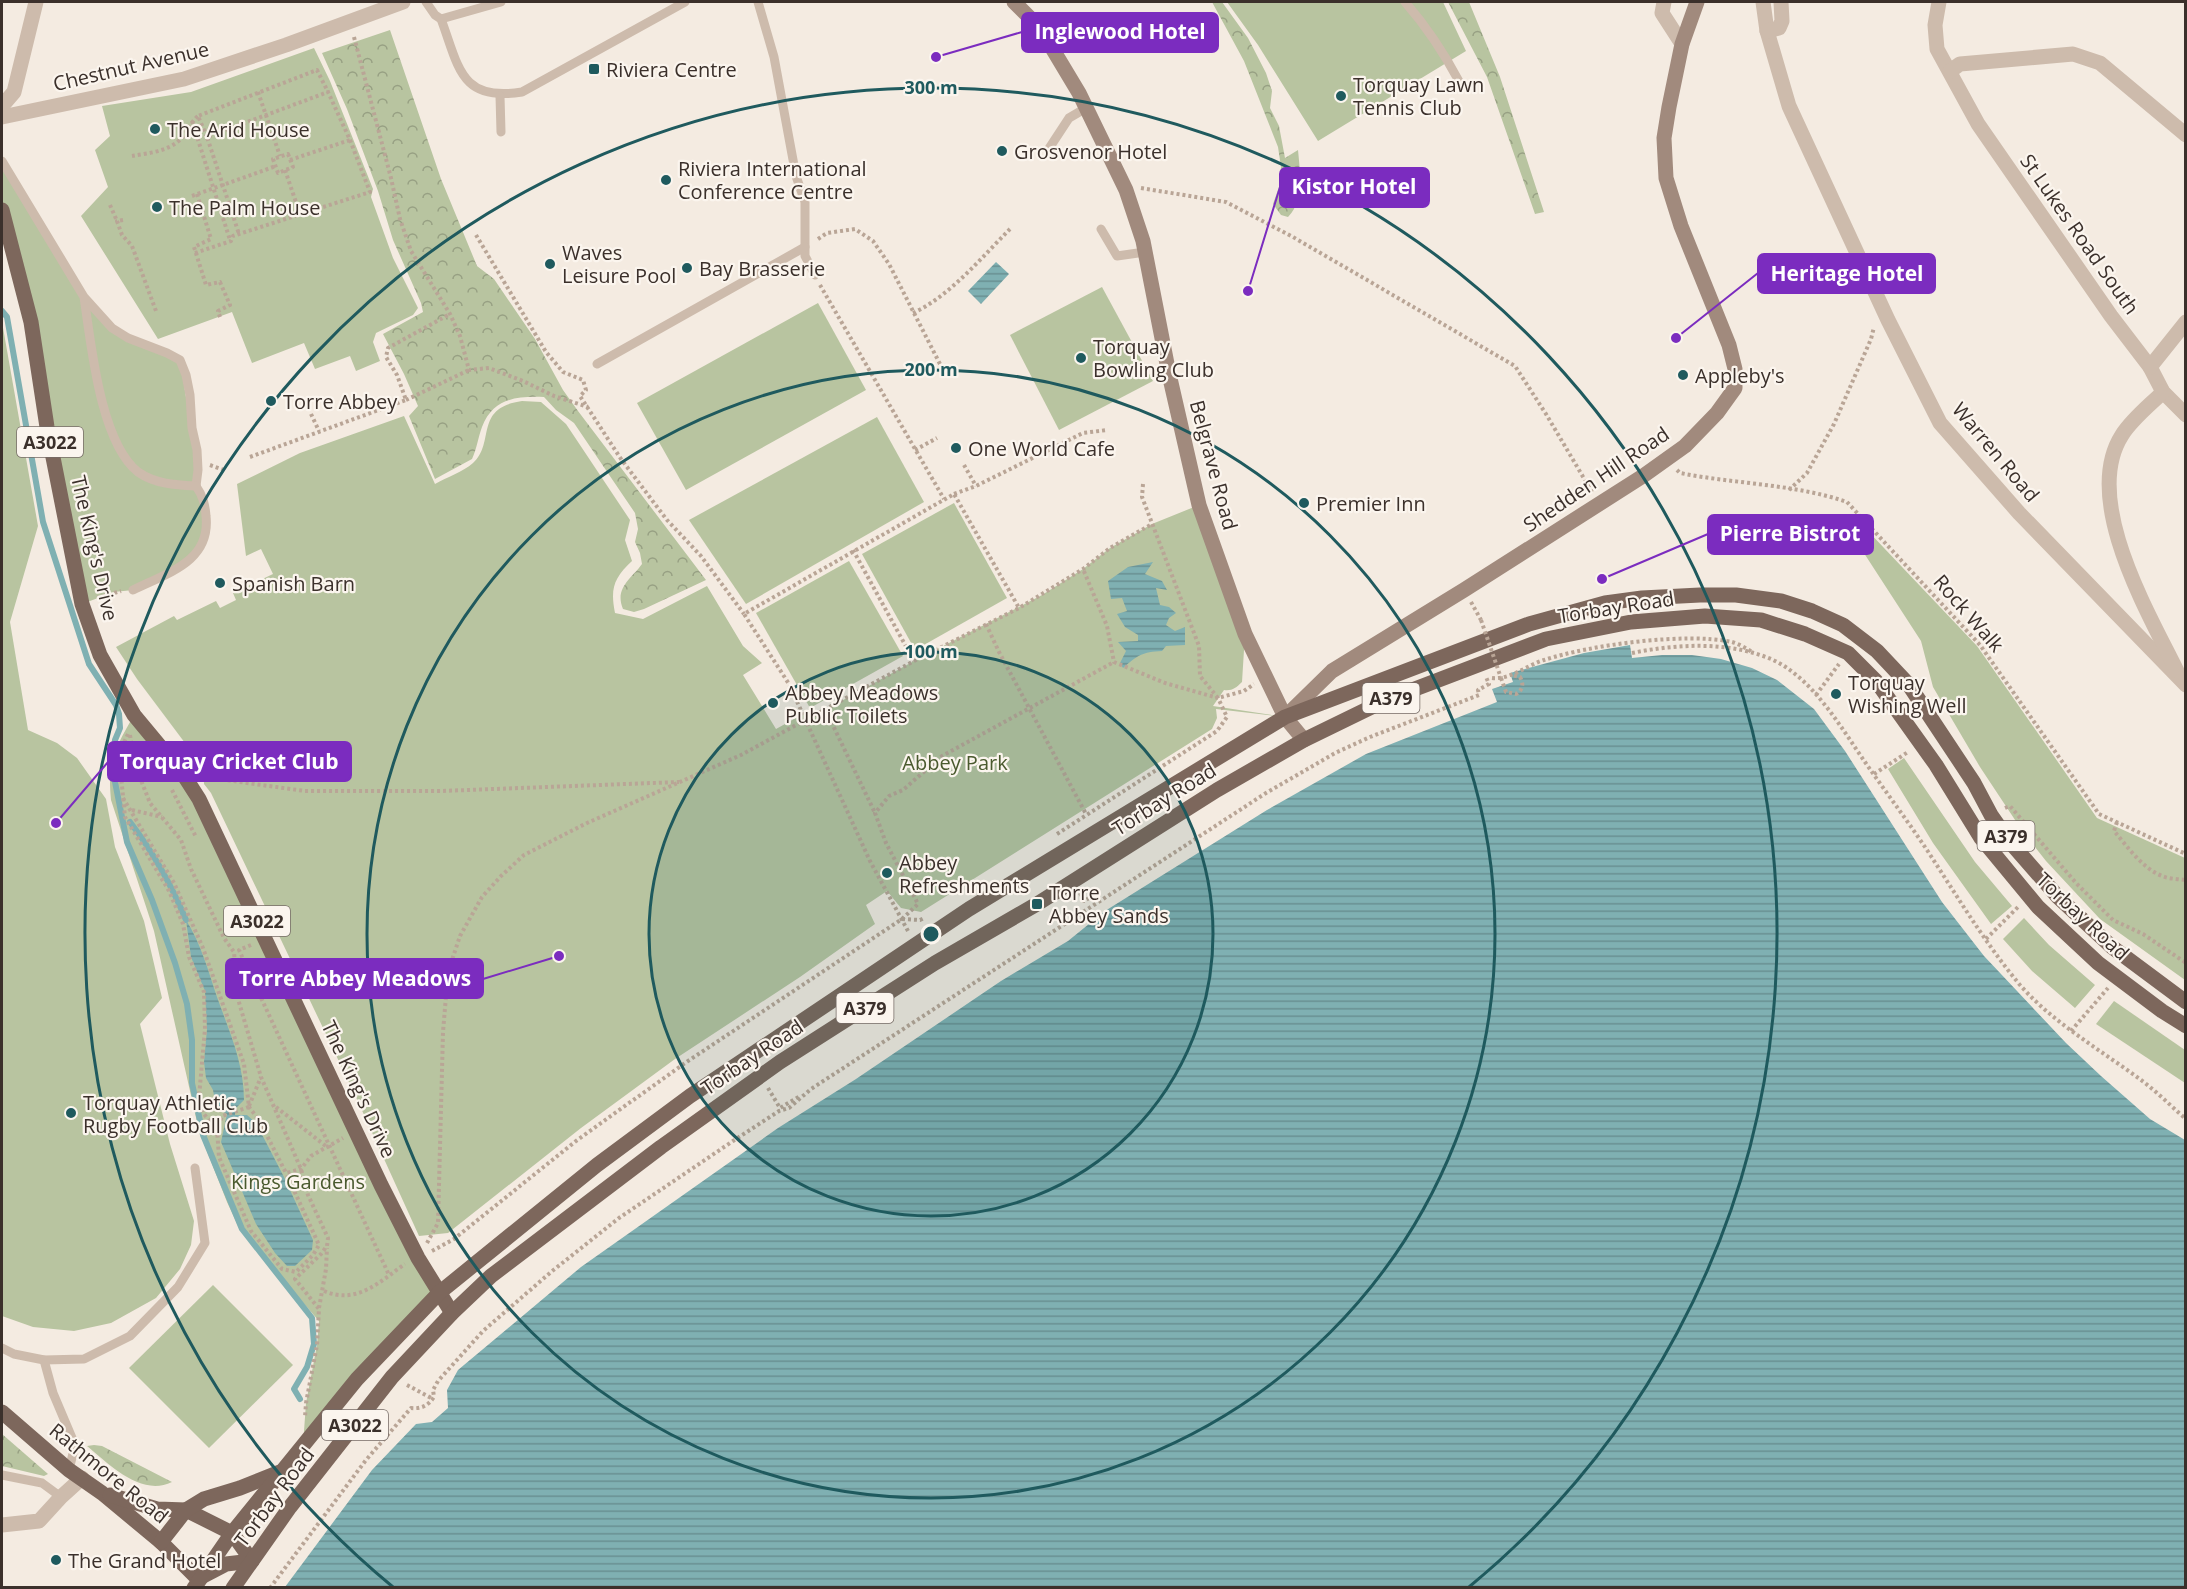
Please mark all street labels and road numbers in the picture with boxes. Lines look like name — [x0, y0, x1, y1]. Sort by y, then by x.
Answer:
street label: Chestnut Avenue — [50, 35, 212, 97]
street label: St Lukes Road South — [2014, 148, 2146, 320]
street label: Warren Road — [1946, 396, 2046, 508]
street label: Belgrave Road — [1184, 397, 1244, 533]
street label: Shedden Hill Road — [1518, 420, 1674, 538]
road number: A3022 — [17, 427, 83, 457]
street label: The King's Drive — [65, 473, 125, 623]
street label: Rock Walk — [1928, 568, 2011, 658]
street label: Torbay Road — [1556, 584, 1676, 630]
road number: A379 — [1362, 683, 1420, 713]
street label: Torbay Road — [1107, 756, 1221, 842]
road number: A379 — [1978, 821, 2034, 851]
street label: Torbay Road — [2031, 866, 2135, 966]
road number: A3022 — [224, 906, 290, 936]
road number: A379 — [836, 993, 894, 1023]
street label: Torbay Road — [696, 1013, 808, 1101]
street label: The King's Drive — [315, 1016, 403, 1162]
road number: A3022 — [322, 1410, 388, 1440]
street label: Rathmore Road — [44, 1417, 174, 1529]
street label: Torbay Road — [228, 1442, 320, 1552]

